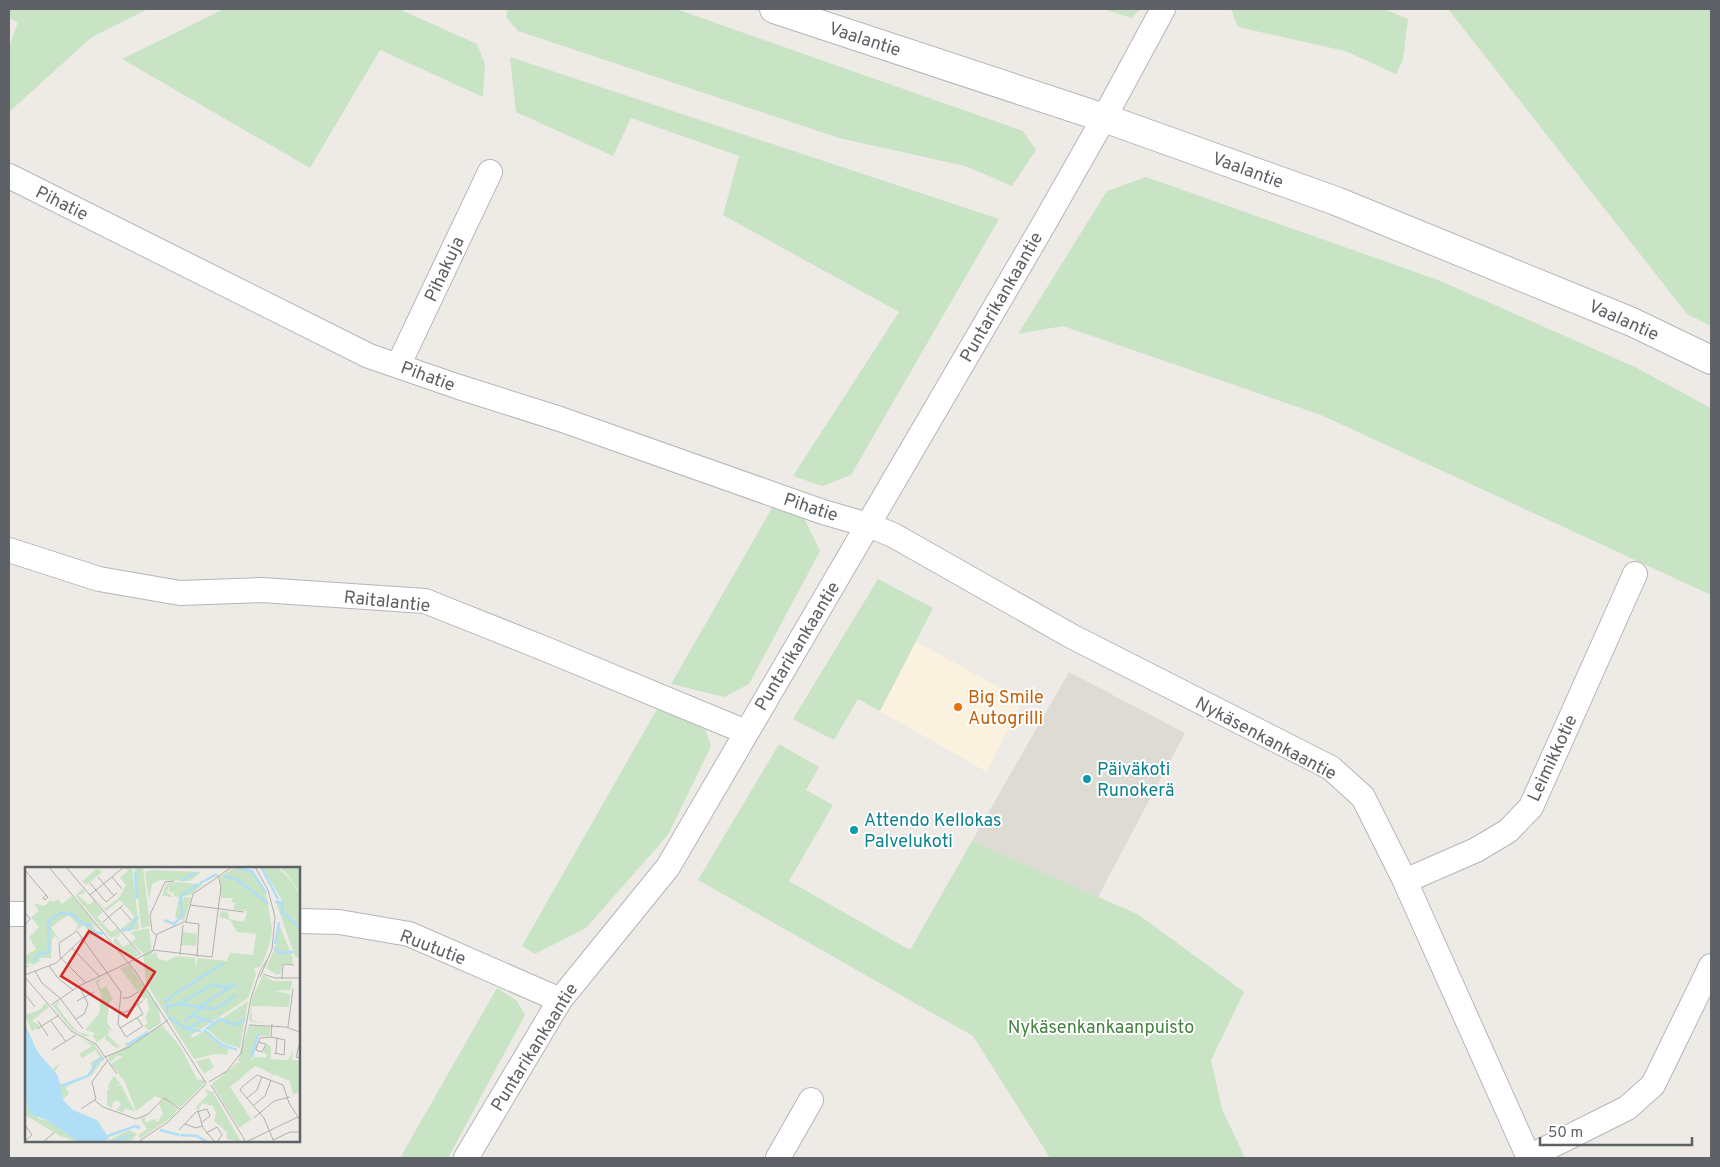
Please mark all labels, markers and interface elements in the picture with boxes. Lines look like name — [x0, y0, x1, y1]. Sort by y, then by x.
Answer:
street label: Vaalantie — [826, 18, 904, 63]
street label: Vaalantie — [1209, 148, 1286, 195]
street label: Pihatie — [31, 182, 92, 227]
street label: Puntarikankaantie — [956, 228, 1049, 367]
street label: Pihakuja — [420, 233, 471, 306]
street label: Vaalantie — [1585, 296, 1662, 347]
street label: Pihatie — [397, 357, 458, 398]
street label: Pihatie — [780, 489, 841, 528]
street label: Puntarikankaantie — [751, 578, 846, 716]
street label: Raitalantie — [342, 587, 431, 618]
place label: Big Smile Autogrilli — [968, 687, 1044, 731]
street label: Nykäsenkankaantie — [1191, 692, 1340, 786]
marker: Big Smile Autogrilli — [952, 701, 964, 713]
street label: Leimikkotie — [1523, 712, 1583, 806]
place label: Päiväkoti Runokerä — [1097, 759, 1174, 803]
marker: Päiväkoti Runokerä — [1081, 773, 1093, 785]
place label: Attendo Kellokas Palvelukoti — [864, 810, 1001, 854]
marker: Attendo Kellokas Palvelukoti — [848, 824, 860, 836]
inset map — [25, 867, 300, 1142]
street label: Ruututie — [396, 925, 469, 972]
street label: Puntarikankaantie — [487, 979, 584, 1116]
park label: Nykäsenkankaanpuisto — [1008, 1017, 1194, 1040]
scale bar — [1540, 1114, 1692, 1146]
text: 50 m — [1548, 1124, 1583, 1143]

